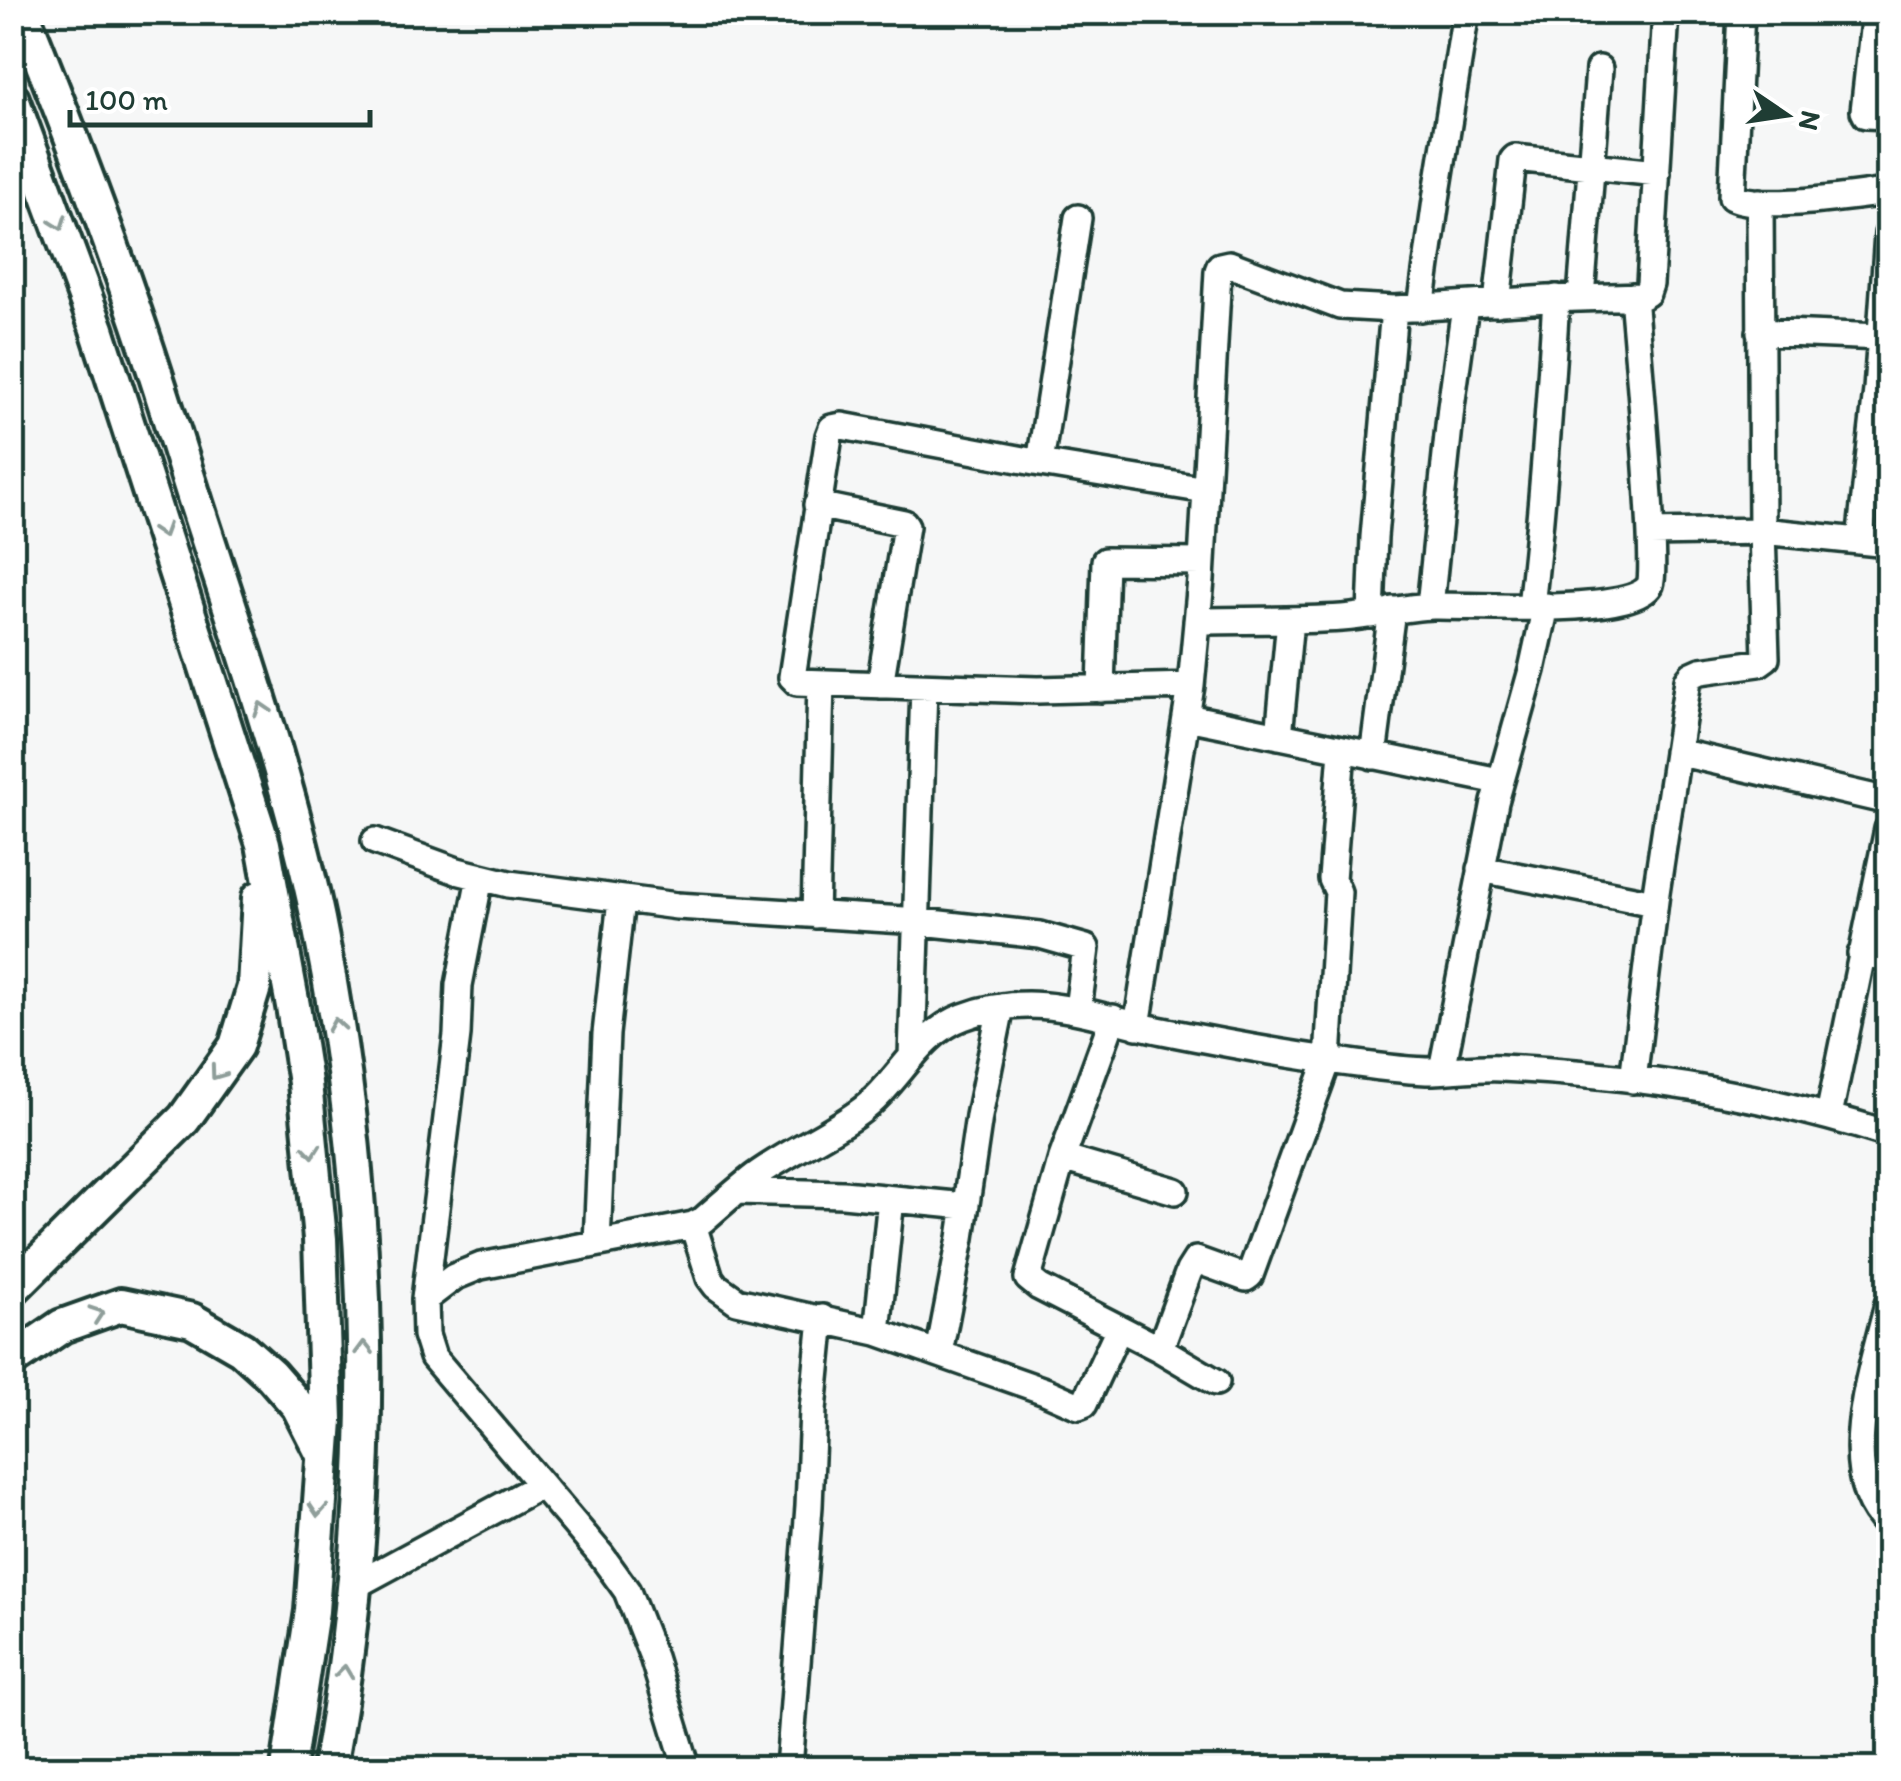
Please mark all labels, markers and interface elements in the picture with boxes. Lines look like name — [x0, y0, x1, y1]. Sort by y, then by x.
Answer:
scale bar — [70, 65, 370, 127]
north arrow — [1736, 65, 1836, 165]
text: 100 m — [85, 81, 168, 118]
text: N — [1792, 108, 1829, 134]
one-way arrow — [48, 213, 68, 230]
one-way arrow — [151, 522, 171, 539]
one-way arrow — [253, 701, 274, 718]
one-way arrow — [327, 1016, 348, 1033]
one-way arrow — [212, 1062, 229, 1080]
one-way arrow — [301, 1144, 322, 1160]
one-way arrow — [88, 1305, 105, 1325]
one-way arrow — [353, 1340, 375, 1356]
one-way arrow — [308, 1503, 329, 1519]
one-way arrow — [333, 1664, 354, 1680]

